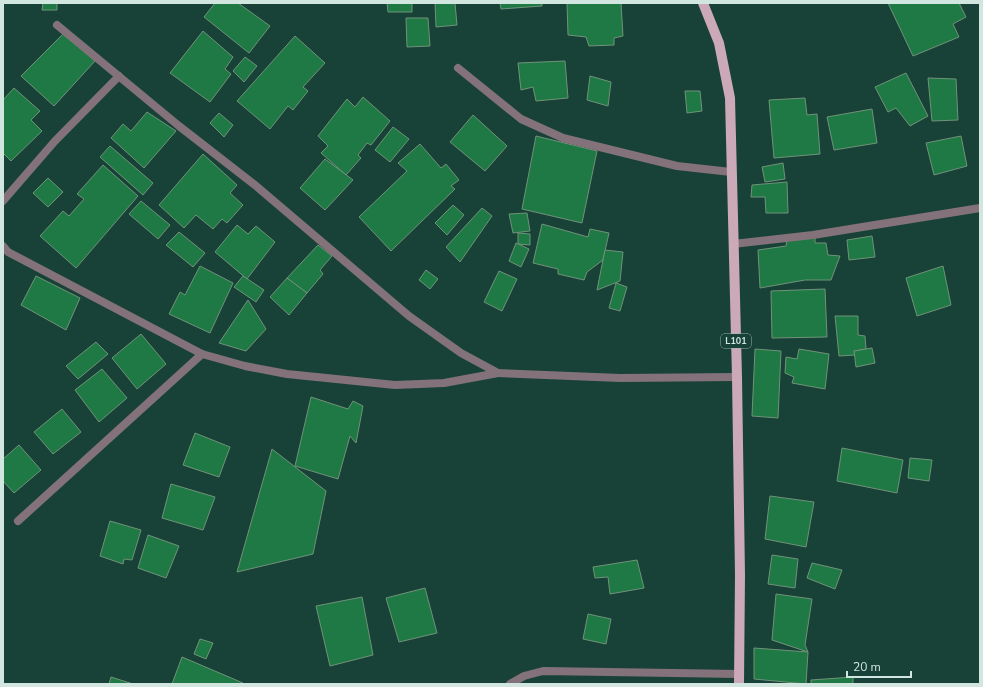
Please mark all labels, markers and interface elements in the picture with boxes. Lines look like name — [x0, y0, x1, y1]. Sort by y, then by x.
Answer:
road number: L101 — [721, 334, 751, 348]
scale bar — [847, 653, 911, 679]
text: 20 m — [853, 659, 881, 675]

